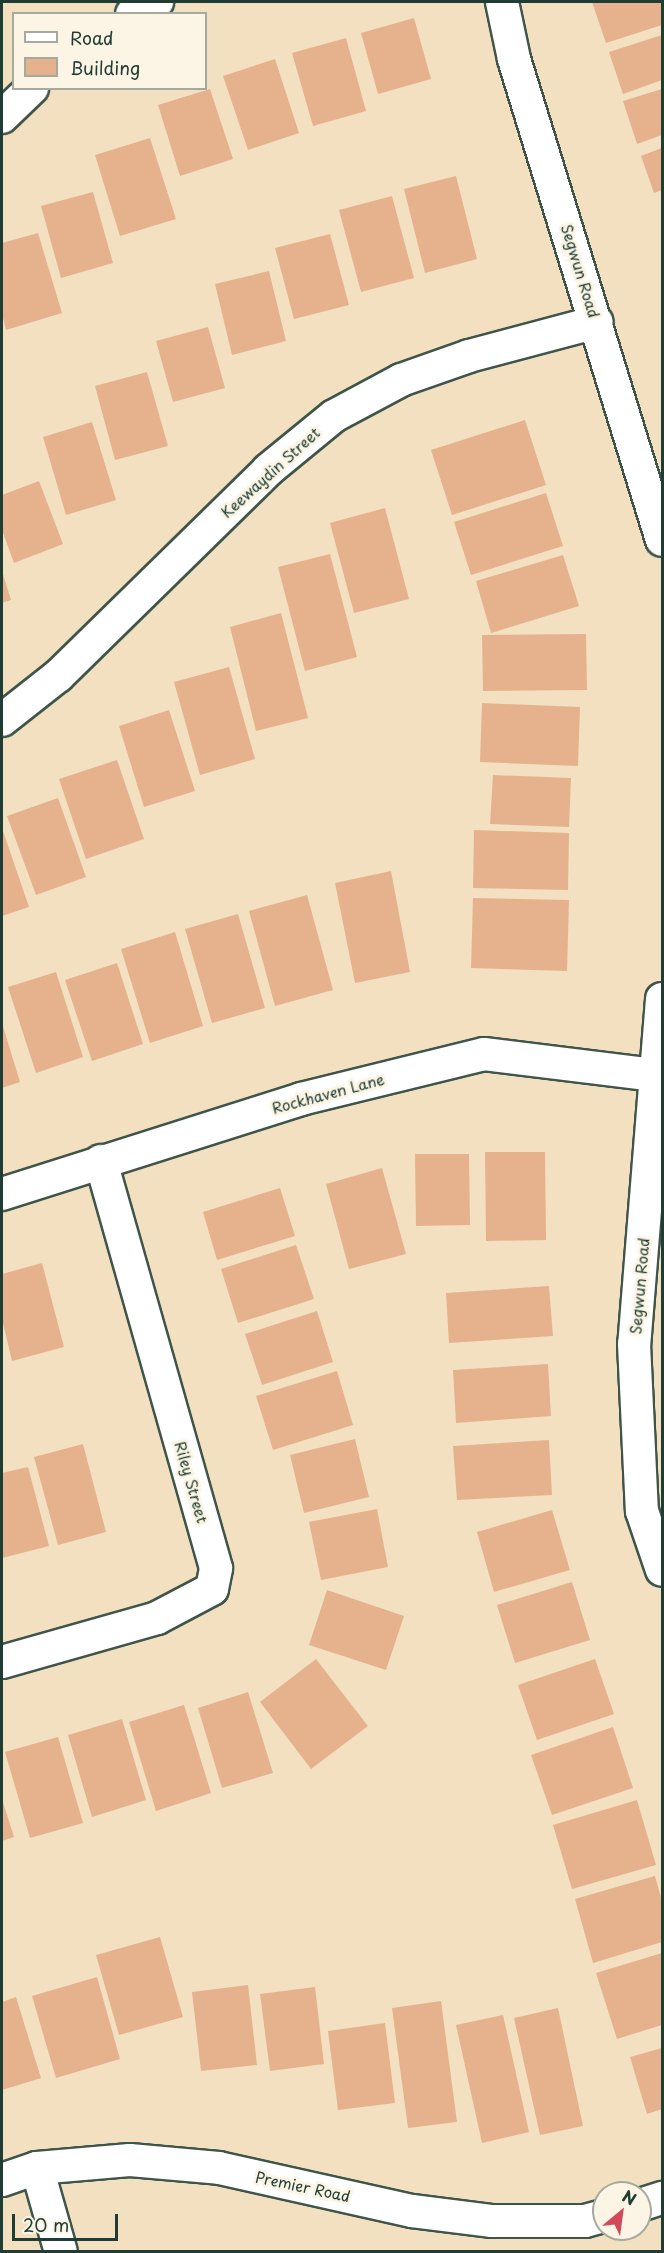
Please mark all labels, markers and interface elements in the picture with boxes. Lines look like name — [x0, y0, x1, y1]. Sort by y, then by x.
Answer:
legend — [12, 12, 207, 90]
text: Road — [70, 24, 114, 51]
text: Building — [70, 54, 140, 81]
street label: Segwun Road — [558, 222, 604, 320]
street label: Keewaydin Street — [217, 423, 323, 521]
street label: Rockhaven Lane — [270, 1069, 386, 1117]
street label: Segwun Road — [626, 1237, 652, 1335]
street label: Riley Street — [172, 1439, 212, 1525]
street label: Premier Road — [254, 2167, 352, 2205]
north arrow — [592, 2181, 652, 2241]
text: N — [618, 2183, 641, 2211]
scale bar — [15, 2202, 122, 2240]
text: 20 m — [23, 2211, 69, 2238]

